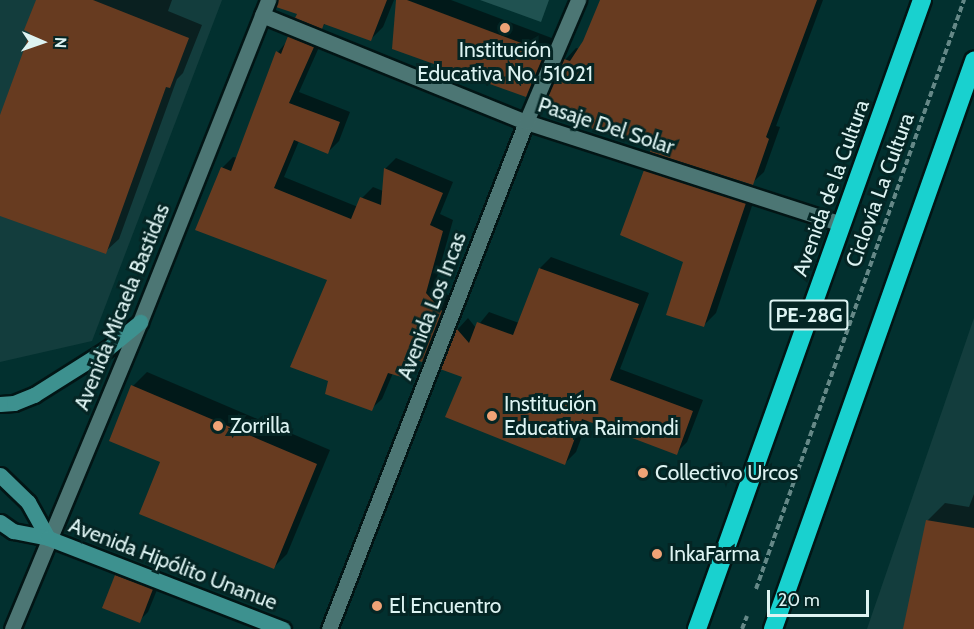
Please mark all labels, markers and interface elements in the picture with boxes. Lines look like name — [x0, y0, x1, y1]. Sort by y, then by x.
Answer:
north arrow — [12, 12, 72, 72]
marker: Institución Educativa No. 51021 — [498, 21, 512, 35]
text: N — [51, 37, 70, 49]
place label: Institución Educativa No. 51021 — [417, 37, 593, 87]
street label: Pasaje Del Solar — [535, 92, 677, 160]
street label: Avenida de la Cultura — [787, 96, 875, 280]
street label: Ciclovía La Cultura — [840, 110, 920, 270]
street label: Avenida Micaela Bastidas — [69, 200, 175, 414]
street label: Avenida Los Incas — [392, 229, 472, 383]
road number: PE-28G — [768, 298, 850, 332]
place label: Institución Educativa Raimondi — [504, 391, 679, 441]
marker: Institución Educativa Raimondi — [485, 409, 499, 423]
place label: Zorrilla — [230, 413, 290, 439]
marker: Zorrilla — [211, 419, 225, 433]
place label: Collectivo Urcos — [655, 460, 798, 486]
marker: Collectivo Urcos — [636, 466, 650, 480]
street label: Avenida Hipólito Unanue — [65, 513, 281, 615]
place label: InkaFarma — [669, 541, 760, 567]
marker: InkaFarma — [650, 547, 664, 561]
scale bar — [770, 578, 872, 616]
text: 20 m — [778, 589, 820, 611]
place label: El Encuentro — [389, 593, 501, 619]
marker: El Encuentro — [370, 599, 384, 613]

